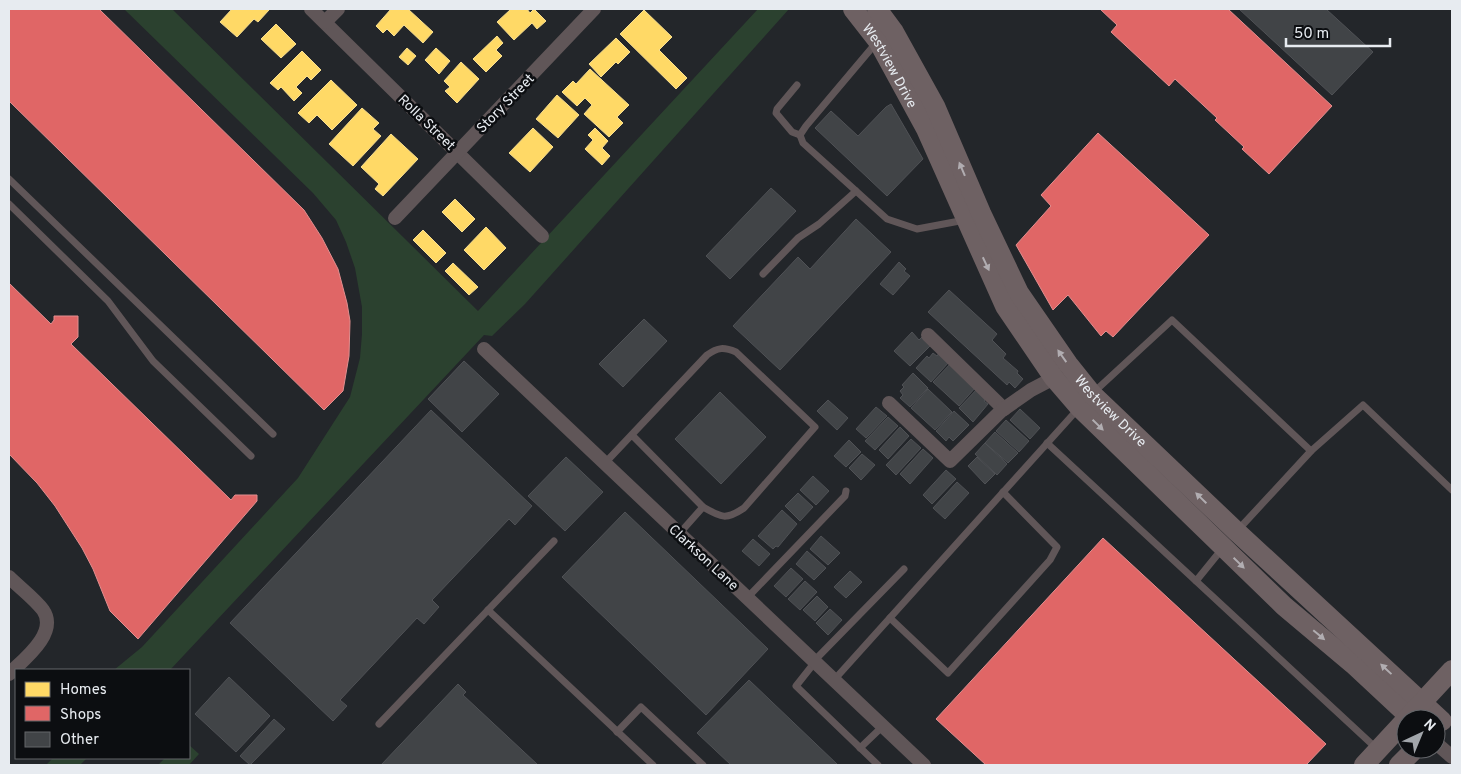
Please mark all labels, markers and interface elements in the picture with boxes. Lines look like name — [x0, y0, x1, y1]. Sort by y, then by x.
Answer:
scale bar — [1286, 15, 1390, 47]
street label: Westview Drive — [858, 21, 920, 112]
text: 50 m — [1294, 25, 1329, 44]
street label: Story Street — [474, 71, 539, 137]
street label: Rolla Street — [394, 92, 458, 155]
one-way arrow — [958, 162, 966, 176]
one-way arrow — [982, 257, 990, 271]
one-way arrow — [1057, 349, 1067, 362]
street label: Westview Drive — [1070, 372, 1149, 451]
one-way arrow — [1092, 419, 1104, 431]
one-way arrow — [1196, 492, 1208, 504]
street label: Clarkson Lane — [665, 521, 741, 595]
one-way arrow — [1233, 557, 1245, 569]
one-way arrow — [1312, 629, 1325, 640]
one-way arrow — [1380, 663, 1392, 675]
legend — [15, 669, 190, 759]
text: Homes — [60, 681, 107, 700]
text: Shops — [60, 706, 101, 725]
north arrow — [1396, 709, 1446, 759]
text: N — [1419, 716, 1439, 735]
text: Other — [60, 731, 99, 750]

